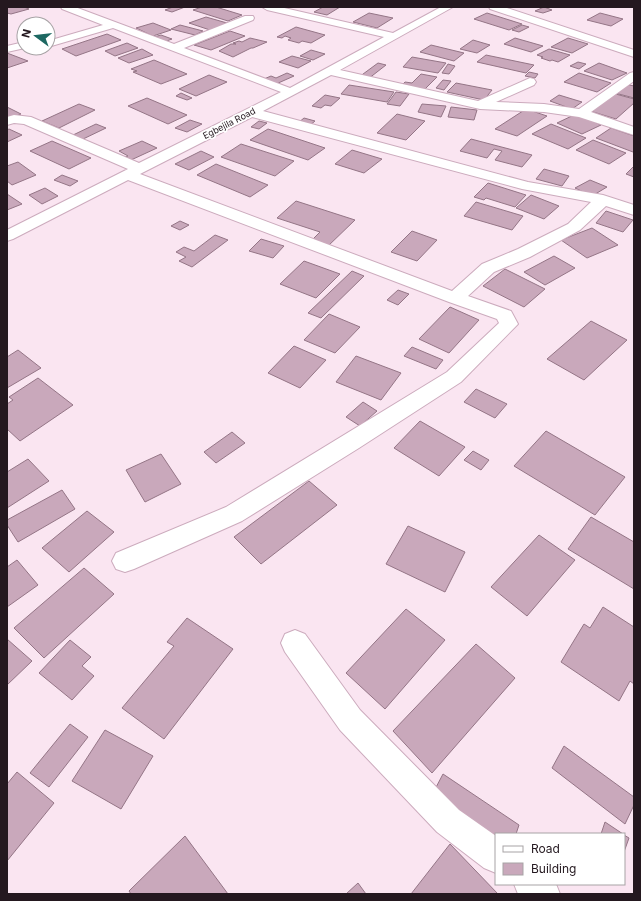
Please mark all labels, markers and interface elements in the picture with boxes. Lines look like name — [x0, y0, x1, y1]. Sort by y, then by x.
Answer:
north arrow — [16, 16, 56, 56]
text: N — [18, 28, 34, 39]
street label: Egbejila Road — [201, 105, 257, 141]
legend — [495, 833, 625, 885]
text: Road — [531, 841, 560, 856]
text: Building — [531, 861, 576, 876]

